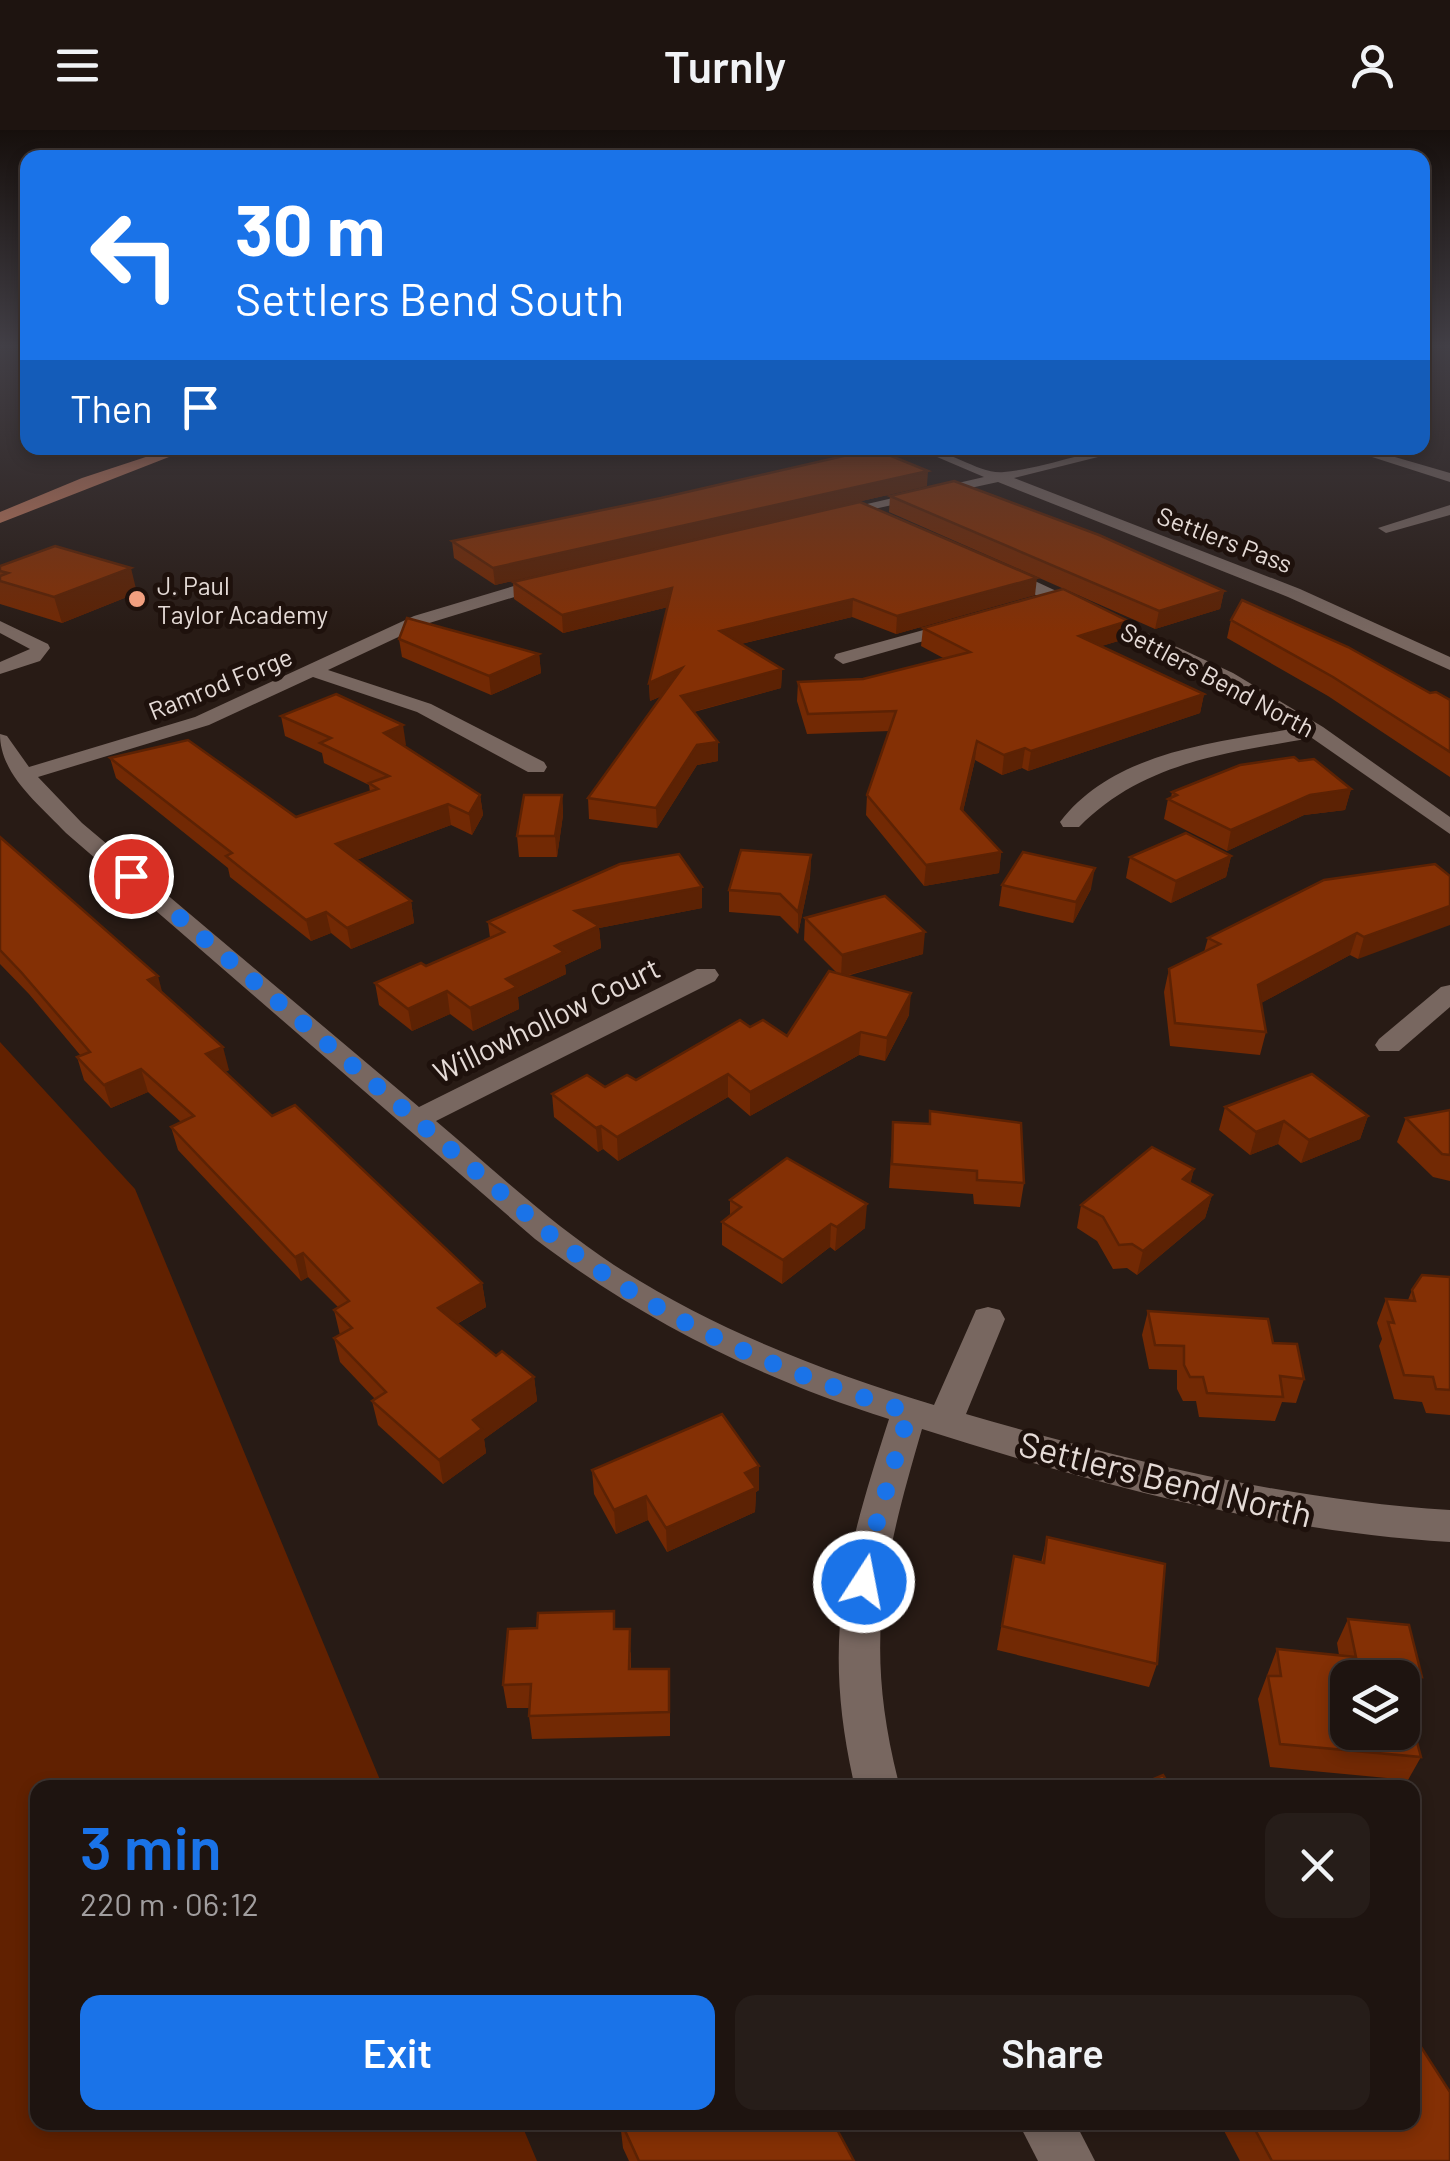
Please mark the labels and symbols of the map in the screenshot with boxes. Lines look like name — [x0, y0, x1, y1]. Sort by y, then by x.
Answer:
street label: Settlers Pass — [1153, 500, 1297, 578]
place label: J. Paul Taylor Academy — [157, 570, 328, 629]
marker: J. Paul Taylor Academy — [126, 588, 148, 610]
street label: Settlers Bend North — [1116, 615, 1320, 743]
street label: Ramrod Forge — [144, 641, 296, 725]
pin — [89, 834, 174, 919]
street label: Willowhollow Court — [427, 949, 665, 1089]
street label: Settlers Bend North — [1015, 1421, 1317, 1535]
position arrow — [812, 1530, 916, 1634]

